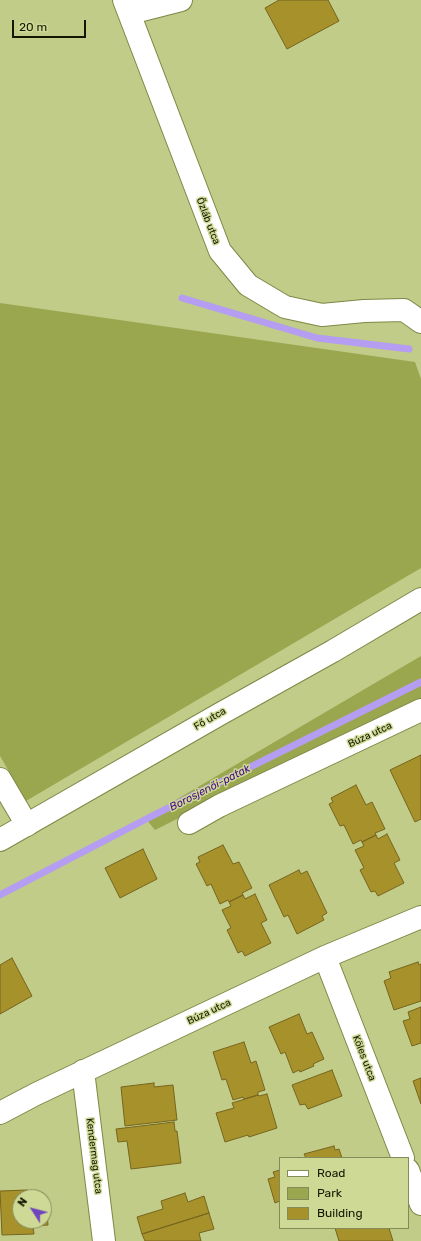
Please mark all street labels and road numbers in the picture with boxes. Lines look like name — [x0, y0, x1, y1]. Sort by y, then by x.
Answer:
street label: Őzláb utca — [194, 196, 222, 246]
street label: Fő utca — [192, 705, 228, 733]
street label: Búza utca — [346, 720, 394, 750]
street label: Búza utca — [185, 997, 233, 1027]
street label: Köles utca — [350, 1033, 378, 1083]
street label: Kendermag utca — [83, 1117, 105, 1195]

